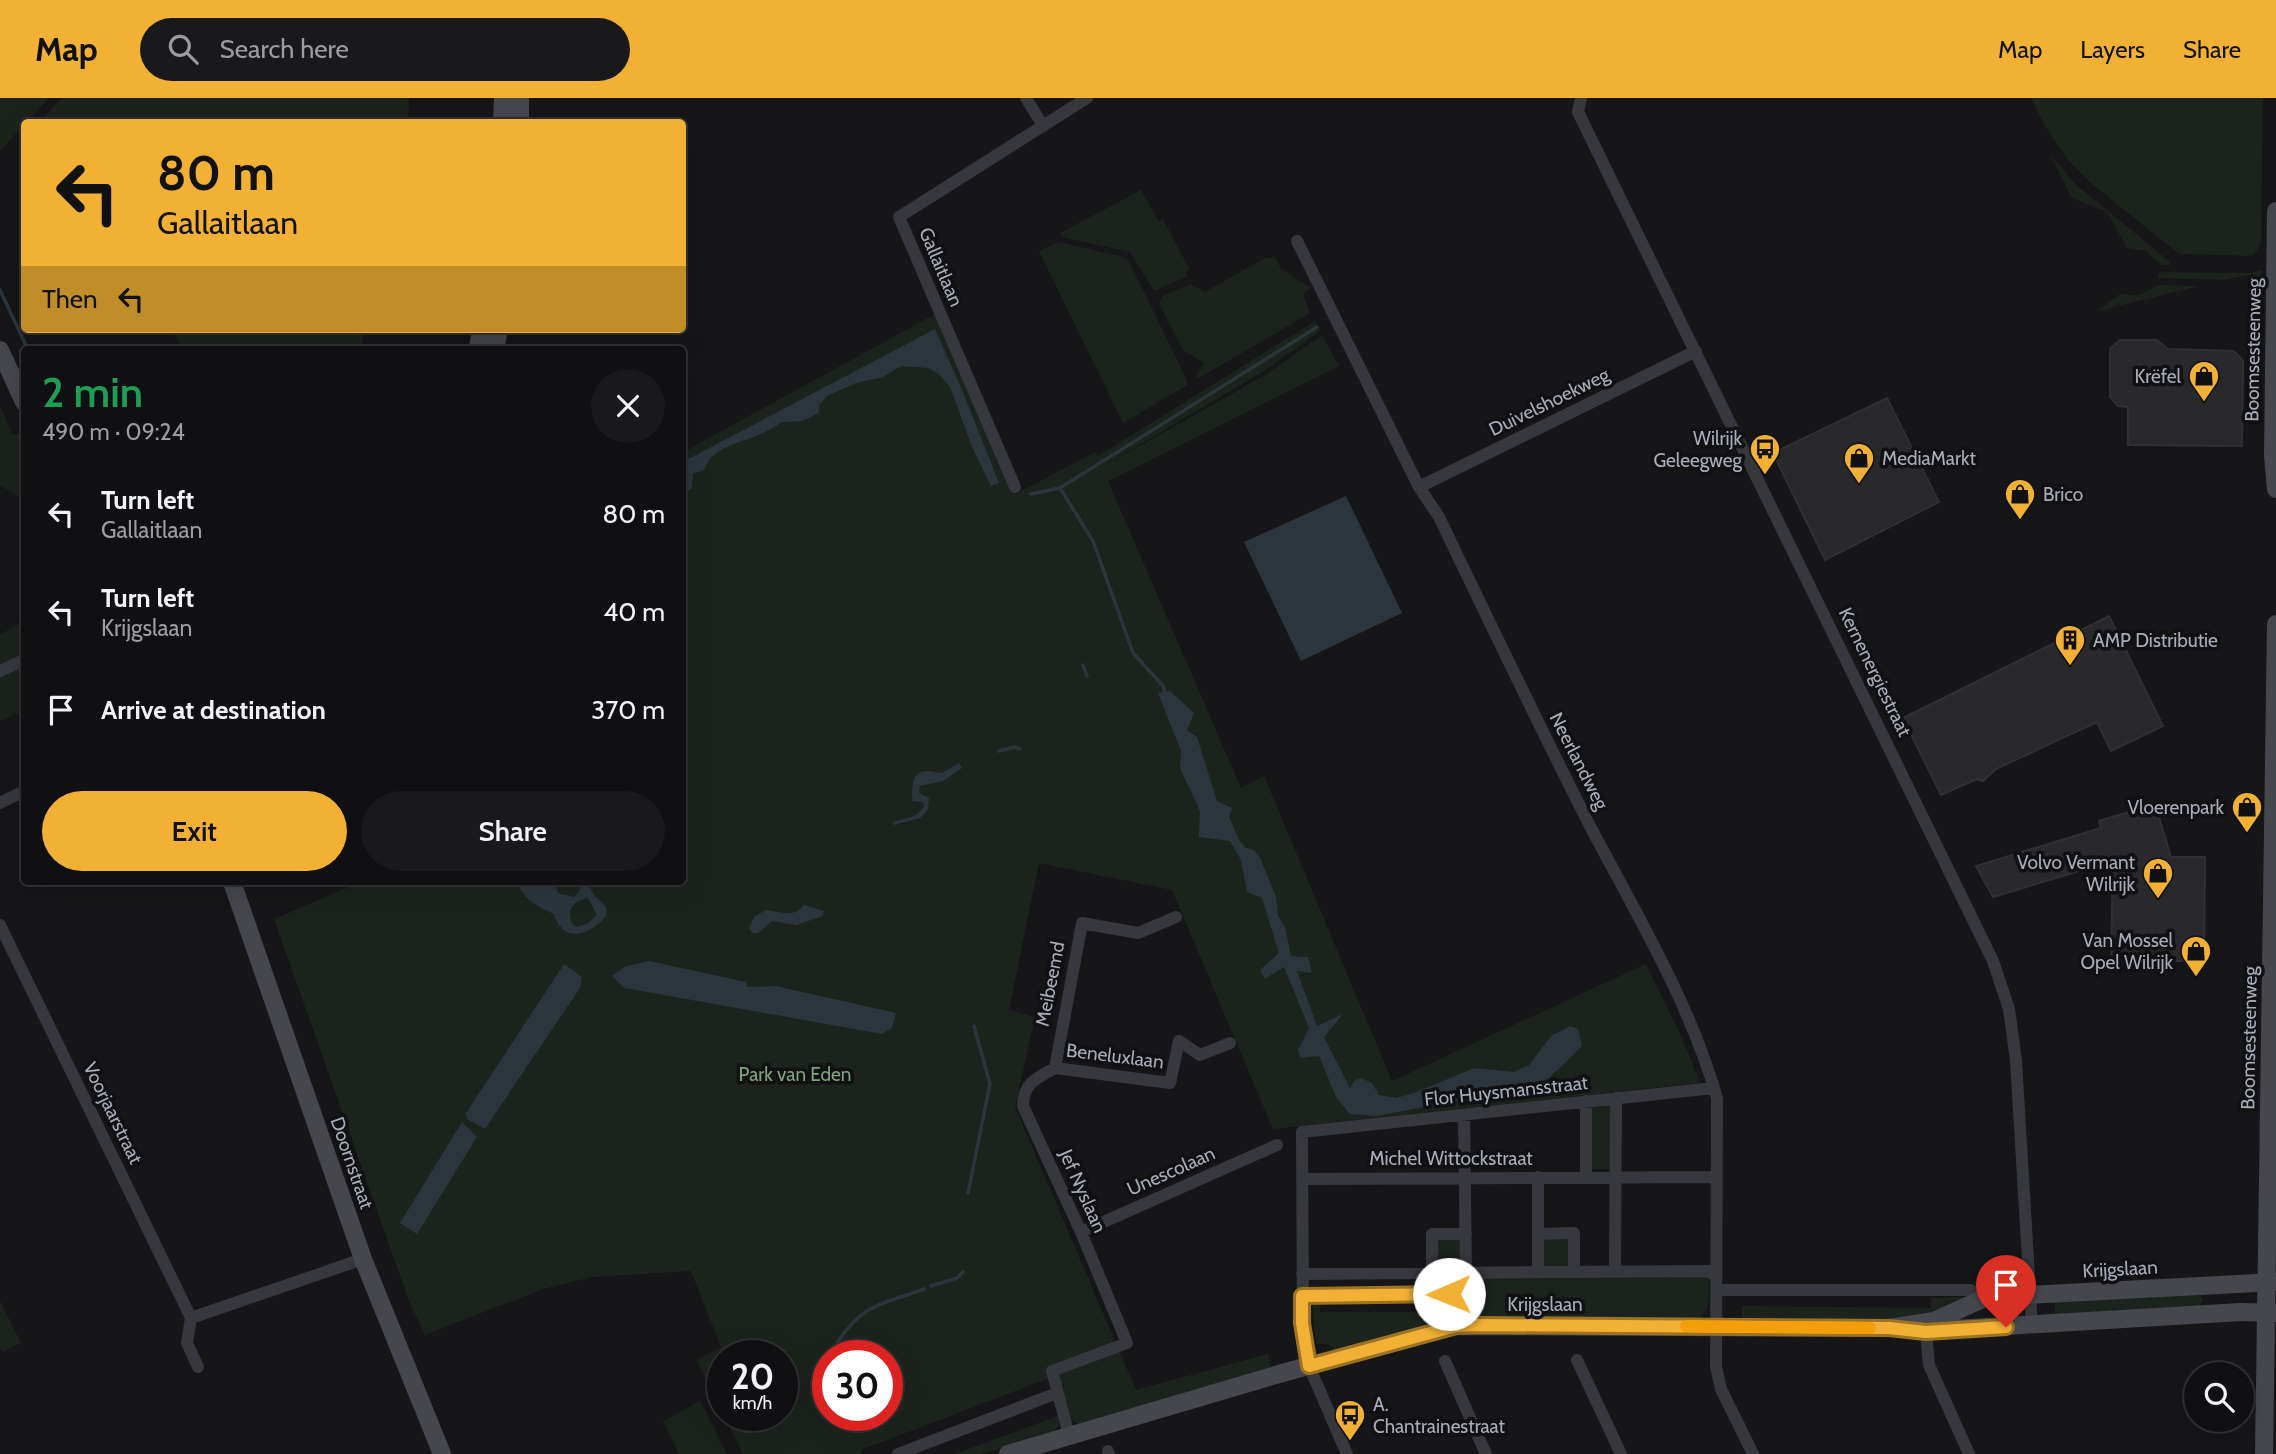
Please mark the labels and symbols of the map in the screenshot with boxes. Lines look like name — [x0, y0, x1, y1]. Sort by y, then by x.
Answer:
street label: Gallaitlaan — [914, 224, 968, 310]
street label: Boomsesteenweg — [2240, 278, 2266, 422]
shop icon: Krëfel — [2187, 359, 2221, 403]
street label: Duivelshoekweg — [1485, 363, 1613, 441]
place label: Krëfel — [2134, 365, 2182, 388]
place label: Wilrijk Geleegweg — [1653, 427, 1743, 472]
bus stop icon: Wilrijk Geleegweg — [1748, 432, 1782, 476]
shop icon: MediaMarkt — [1842, 441, 1876, 485]
place label: MediaMarkt — [1882, 447, 1976, 470]
shop icon: Brico — [2003, 477, 2037, 521]
place label: Brico — [2043, 483, 2083, 506]
street label: Kernenergiestraat — [1834, 604, 1916, 741]
building icon: AMP Distributie — [2053, 623, 2087, 667]
place label: AMP Distributie — [2093, 629, 2218, 652]
street label: Neerlandweg — [1545, 708, 1614, 814]
shop icon: Vloerenpark — [2230, 790, 2264, 834]
place label: Vloerenpark — [2128, 796, 2224, 819]
place label: Volvo Vermant Wilrijk — [2017, 851, 2136, 896]
shop icon: Volvo Vermant Wilrijk — [2141, 856, 2175, 900]
place label: Van Mossel Opel Wilrijk — [2080, 929, 2174, 974]
shop icon: Van Mossel Opel Wilrijk — [2179, 934, 2213, 978]
street label: Meibeemd — [1030, 940, 1070, 1028]
street label: Boomsesteenweg — [2236, 966, 2262, 1110]
street label: Beneluxlaan — [1065, 1039, 1165, 1073]
street label: Voorjaarstraat — [79, 1058, 148, 1168]
park label: Park van Eden — [739, 1063, 851, 1086]
street label: Flor Huysmansstraat — [1423, 1071, 1590, 1111]
street label: Doornstraat — [326, 1114, 379, 1213]
street label: Unescolaan — [1123, 1141, 1219, 1201]
street label: Jef Nyslaan — [1054, 1145, 1112, 1236]
street label: Michel Wittockstraat — [1369, 1147, 1533, 1170]
pin — [1976, 1255, 2036, 1327]
street label: Krijgslaan — [2082, 1256, 2158, 1282]
position arrow — [1412, 1257, 1486, 1331]
street label: Krijgslaan — [1507, 1293, 1583, 1316]
speed limit sign: 30 — [812, 1340, 903, 1431]
place label: A. Chantrainestraat — [1373, 1393, 1506, 1438]
bus stop icon: A. Chantrainestraat — [1333, 1398, 1367, 1442]

